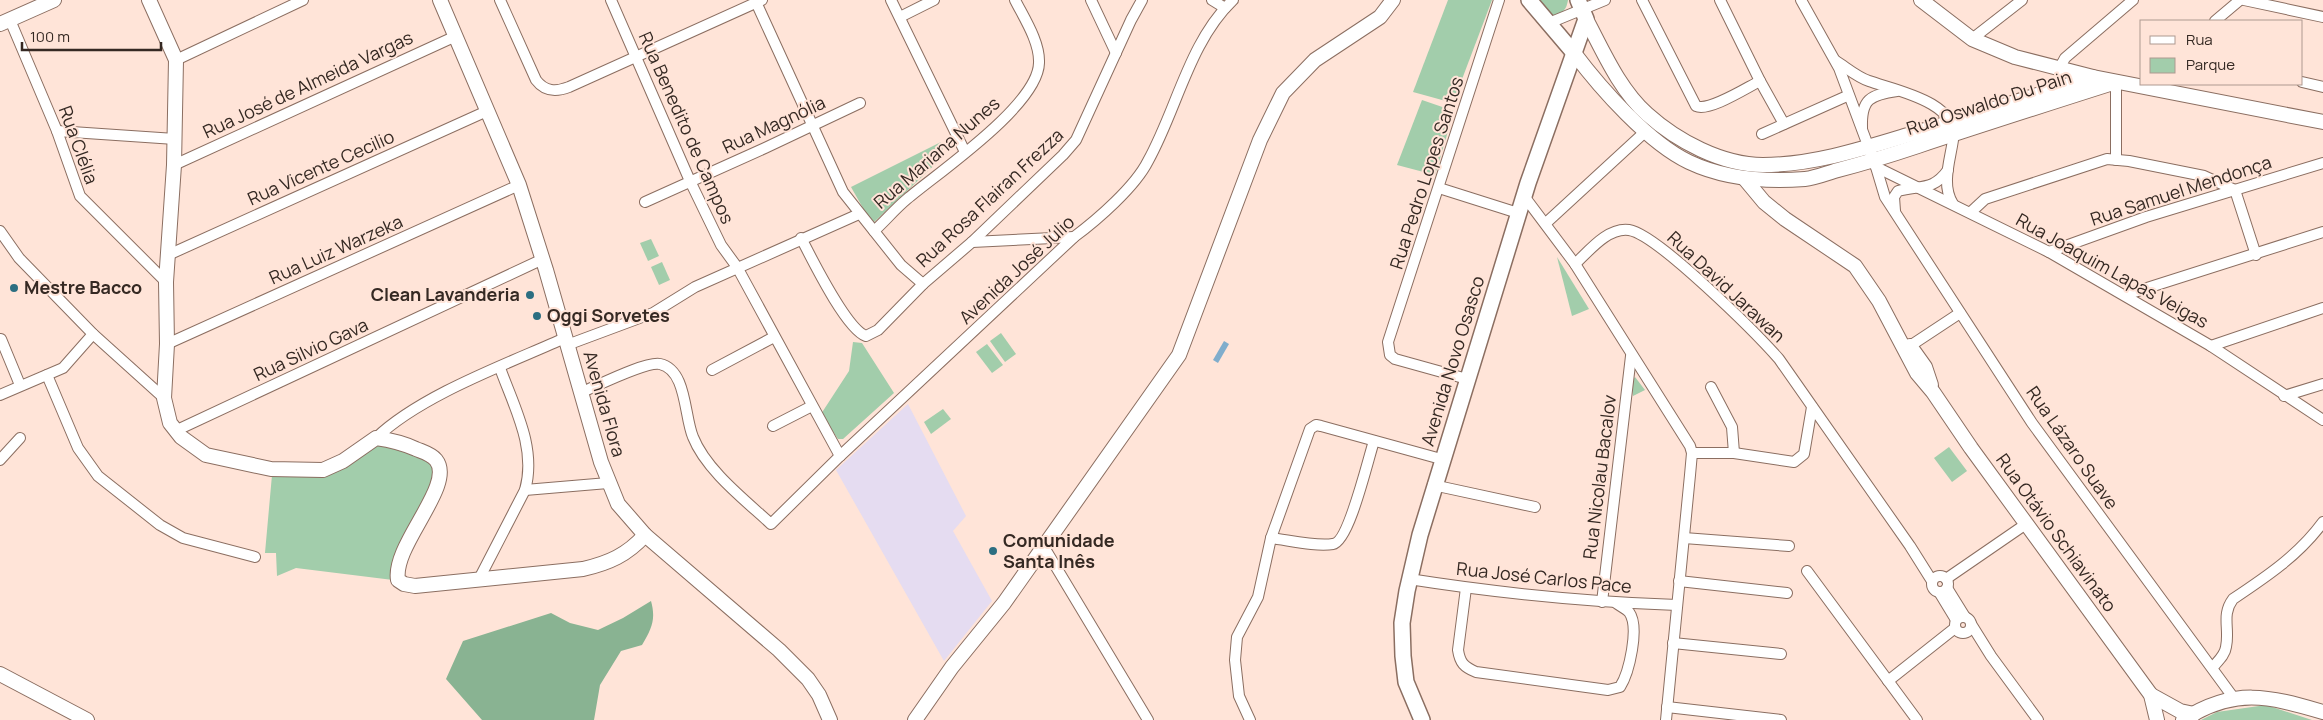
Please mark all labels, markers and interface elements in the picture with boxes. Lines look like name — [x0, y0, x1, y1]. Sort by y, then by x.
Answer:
scale bar — [22, 20, 161, 52]
legend — [2140, 20, 2303, 85]
street label: Rua José de Almeida Vargas — [199, 25, 416, 143]
text: 100 m — [30, 26, 70, 47]
street label: Rua Benedito de Campos — [634, 28, 740, 227]
text: Rua — [2186, 29, 2213, 50]
text: Parque — [2186, 54, 2235, 75]
street label: Rua Oswaldo Du Pain — [1903, 64, 2074, 140]
street label: Rua Pedro Lopes Santos — [1384, 73, 1469, 272]
street label: Rua Magnólia — [718, 90, 829, 158]
street label: Rua Mariana Nunes — [868, 91, 1004, 214]
street label: Rua Clélia — [54, 102, 104, 187]
street label: Rua Rosa Flairan Frezza — [911, 123, 1068, 272]
street label: Rua Vicente Cecilio — [243, 124, 398, 210]
street label: Rua Samuel Mendonça — [2087, 149, 2274, 231]
street label: Rua Joaquim Lapas Veigas — [2012, 207, 2213, 333]
street label: Rua Luiz Warzeka — [265, 209, 406, 289]
street label: Avenida José Júlio — [953, 210, 1079, 329]
street label: Rua David Jarawan — [1663, 225, 1791, 347]
street label: Avenida Novo Osasco — [1415, 273, 1489, 449]
place label: Mestre Bacco — [24, 275, 142, 299]
marker: Mestre Bacco — [8, 282, 20, 294]
place label: Clean Lavanderia — [371, 282, 520, 306]
marker: Clean Lavanderia — [524, 289, 536, 301]
place label: Oggi Sorvetes — [547, 303, 670, 327]
marker: Oggi Sorvetes — [531, 310, 543, 322]
street label: Rua Silvio Gava — [249, 312, 372, 386]
street label: Avenida Flora — [578, 348, 632, 459]
street label: Rua Lázaro Suave — [2021, 381, 2124, 514]
street label: Rua Nicolau Bacalov — [1577, 393, 1621, 561]
street label: Rua Otávio Schiavinato — [1991, 448, 2122, 616]
place label: Comunidade Santa Inês — [1003, 528, 1115, 573]
marker: Comunidade Santa Inês — [987, 545, 999, 557]
street label: Rua José Carlos Pace — [1455, 556, 1633, 598]

